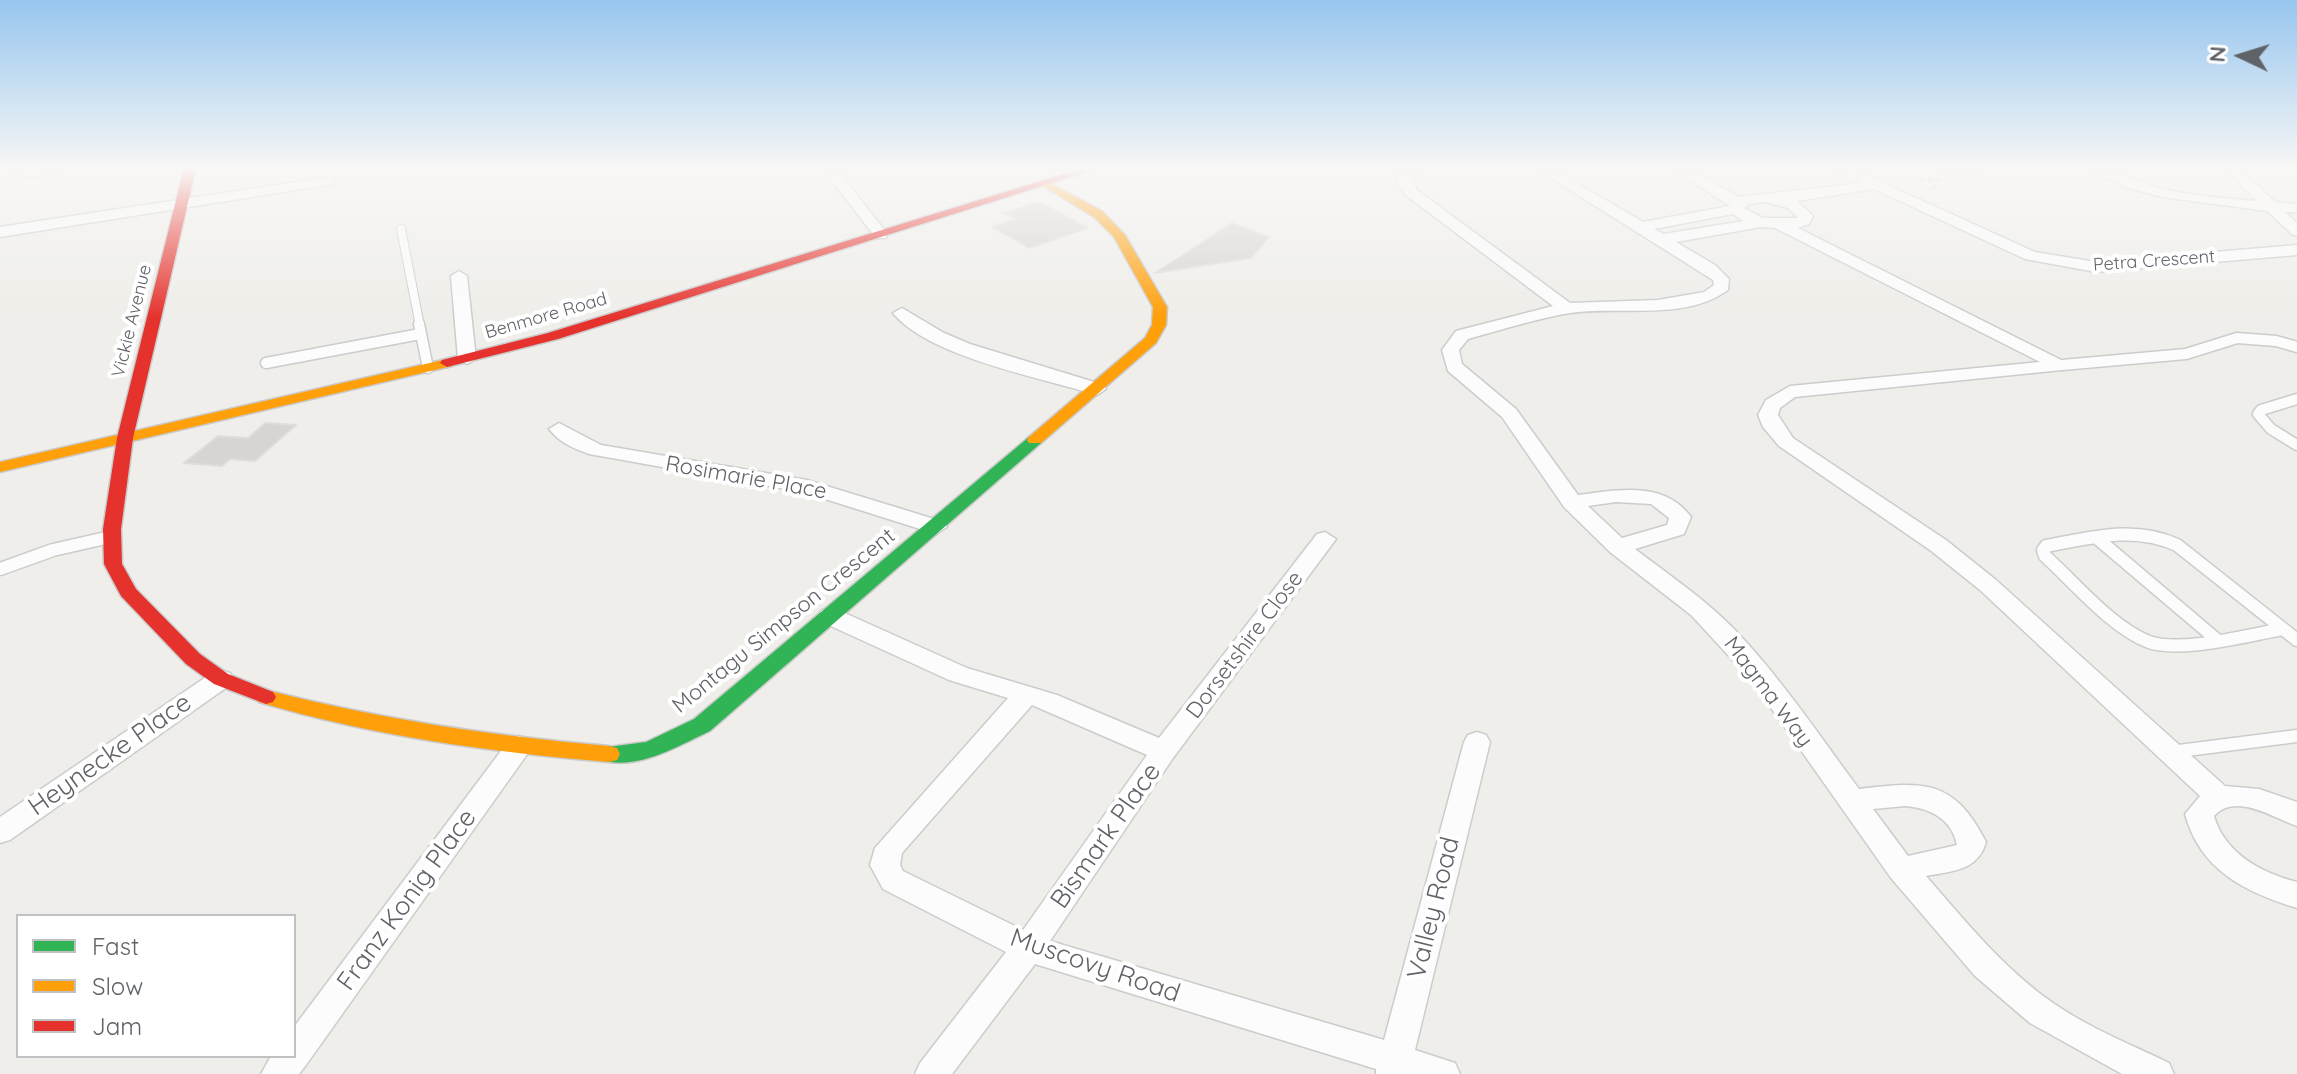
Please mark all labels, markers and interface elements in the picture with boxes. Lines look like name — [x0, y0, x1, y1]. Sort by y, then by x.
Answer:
north arrow — [2201, 16, 2281, 96]
text: N — [2203, 45, 2232, 63]
street label: Petra Crescent — [2092, 246, 2216, 276]
street label: Vickie Avenue — [108, 262, 156, 380]
street label: Benmore Road — [483, 288, 609, 344]
street label: Rosimarie Place — [663, 451, 829, 505]
street label: Montagu Simpson Crescent — [667, 523, 901, 719]
street label: Dorsetshire Close — [1181, 566, 1309, 724]
street label: Magma Way — [1718, 632, 1818, 752]
street label: Heynecke Place — [23, 687, 197, 823]
street label: Bismark Place — [1044, 757, 1168, 915]
street label: Franz Konig Place — [331, 803, 483, 997]
street label: Valley Road — [1401, 834, 1467, 982]
legend — [16, 914, 296, 1058]
street label: Muscovy Road — [1006, 922, 1184, 1010]
text: Fast — [92, 931, 139, 961]
text: Slow — [92, 971, 143, 1001]
text: Jam — [92, 1011, 142, 1041]

